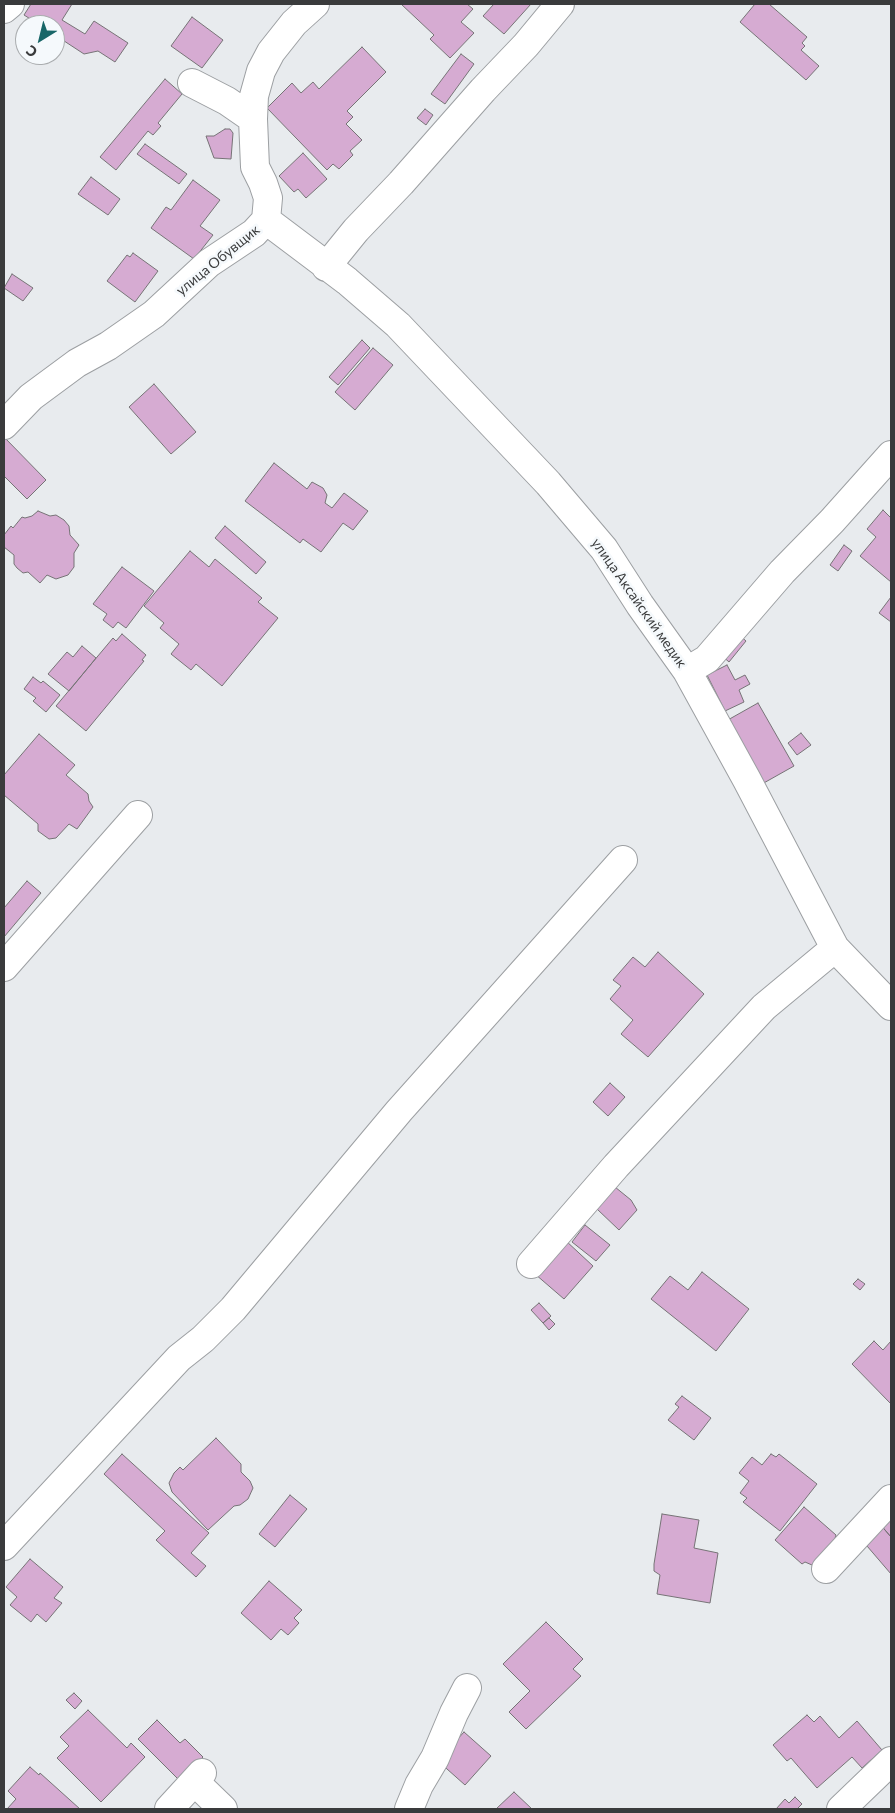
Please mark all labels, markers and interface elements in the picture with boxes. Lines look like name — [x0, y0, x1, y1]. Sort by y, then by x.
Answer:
north arrow — [15, 15, 65, 65]
text: С — [23, 42, 40, 61]
street label: улица Обувщик — [173, 221, 263, 299]
street label: улица Аксайский медик — [588, 535, 690, 671]

